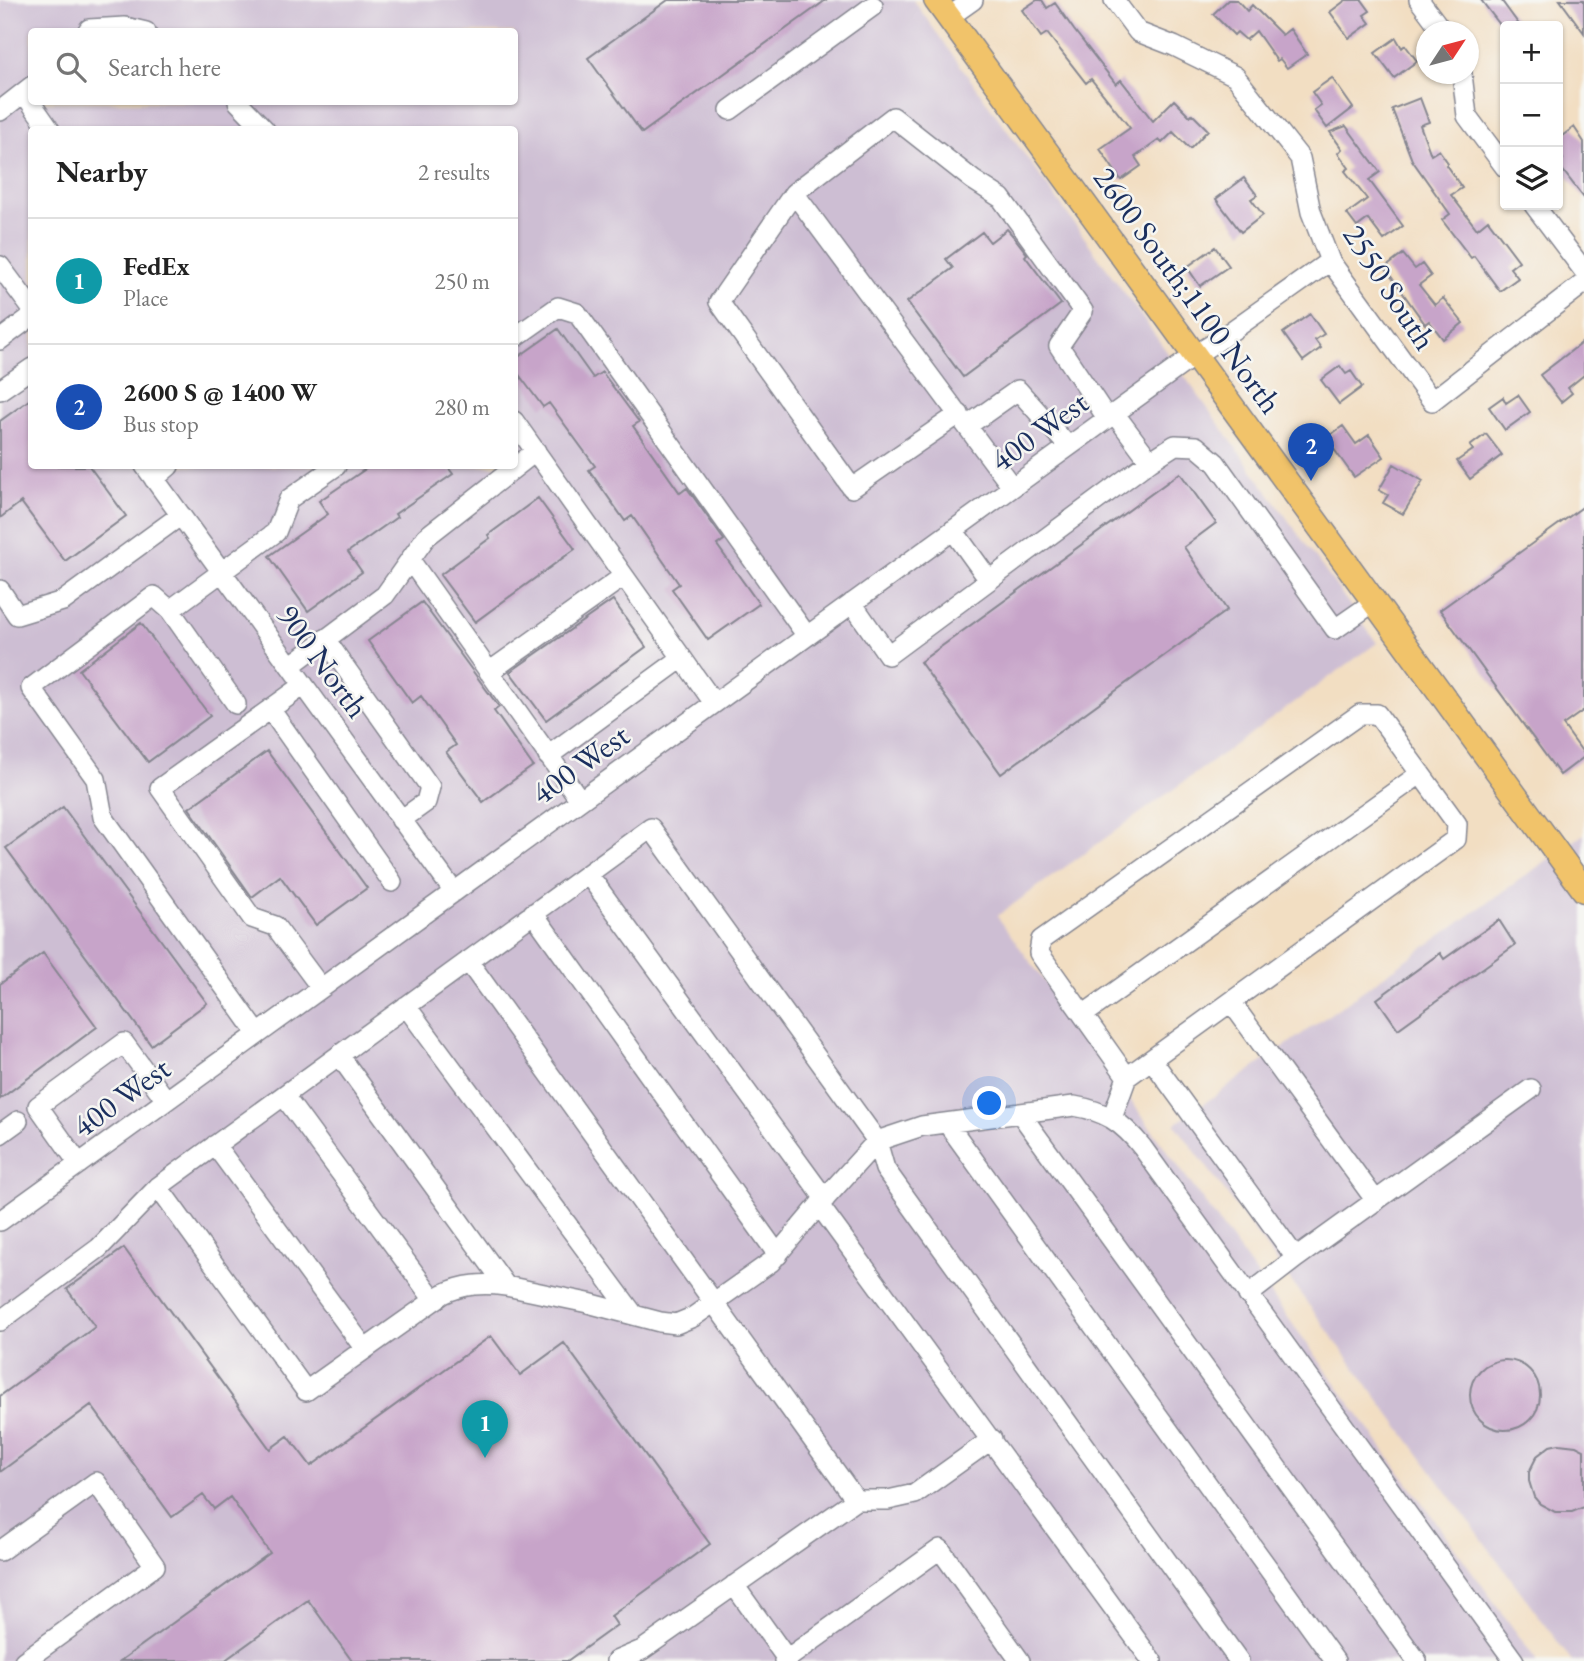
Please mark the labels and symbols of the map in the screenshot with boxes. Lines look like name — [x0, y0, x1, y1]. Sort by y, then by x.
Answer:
north arrow — [1416, 21, 1479, 84]
street label: 2600 South;1100 North — [1084, 158, 1292, 422]
street label: 2550 South — [1334, 216, 1446, 358]
street label: 400 West — [982, 381, 1096, 481]
pin: 2 — [1288, 423, 1334, 481]
street label: 900 North — [268, 596, 378, 726]
street label: 400 West — [523, 714, 637, 814]
street label: 400 West — [64, 1047, 178, 1147]
your location — [972, 1086, 1006, 1120]
pin: 1 — [462, 1400, 508, 1458]

